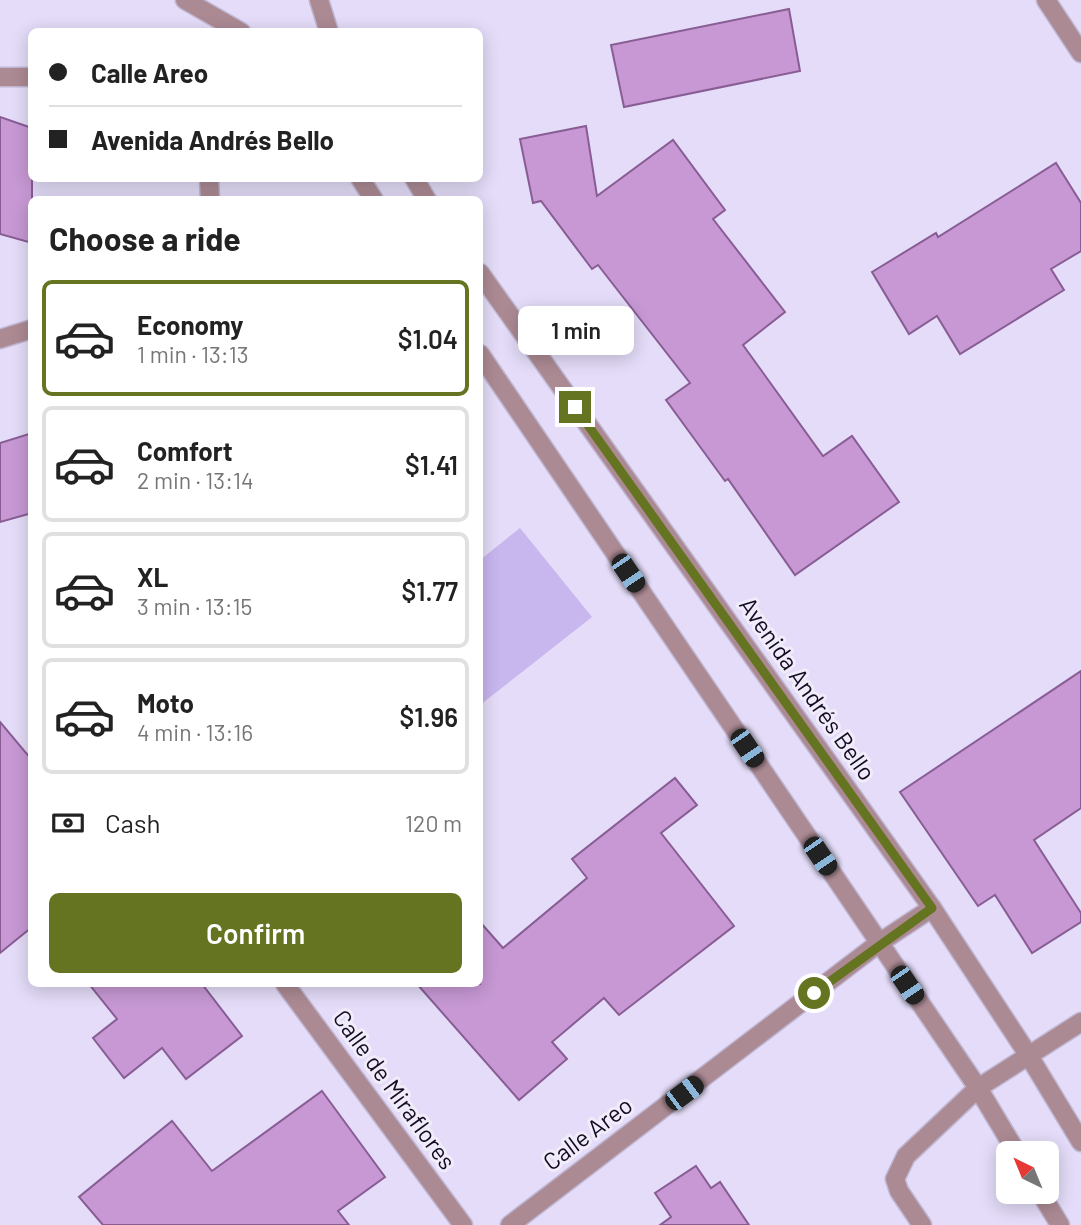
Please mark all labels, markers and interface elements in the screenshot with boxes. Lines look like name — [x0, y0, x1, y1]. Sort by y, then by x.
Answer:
text: Calle Areo — [91, 57, 208, 88]
text: Avenida Andrés Bello — [91, 124, 334, 155]
text: Choose a ride — [49, 219, 241, 257]
callout: 1 min — [517, 306, 633, 354]
icon: car — [53, 307, 116, 370]
text: Economy — [137, 309, 243, 340]
text: 1 min — [551, 316, 601, 344]
text: $1.04 — [398, 323, 458, 354]
text: 1 min · 13:13 — [137, 340, 249, 368]
route end — [559, 391, 591, 423]
icon: car — [53, 433, 116, 496]
text: Comfort — [137, 435, 233, 466]
text: $1.41 — [405, 449, 458, 480]
text: 2 min · 13:14 — [137, 466, 254, 494]
car — [608, 550, 649, 596]
icon: car — [53, 559, 116, 622]
text: XL — [137, 561, 168, 592]
text: $1.77 — [402, 575, 458, 606]
street label: Avenida Andrés Bello — [734, 591, 882, 785]
text: 3 min · 13:15 — [137, 592, 252, 620]
icon: car — [53, 685, 116, 748]
text: Moto — [137, 687, 194, 718]
text: $1.96 — [400, 701, 458, 732]
text: 4 min · 13:16 — [137, 718, 253, 746]
car — [727, 725, 768, 771]
icon: cash — [49, 804, 87, 842]
text: Cash — [105, 807, 160, 838]
text: 120 m — [405, 809, 462, 837]
car — [800, 833, 841, 879]
button: Confirm — [49, 893, 462, 973]
car — [887, 962, 928, 1008]
route start — [798, 977, 830, 1009]
street label: Calle de Miraflores — [328, 1004, 463, 1175]
car — [661, 1072, 708, 1114]
street label: Calle Areo — [537, 1090, 637, 1176]
north arrow — [996, 1141, 1059, 1204]
map controls — [996, 1141, 1059, 1204]

